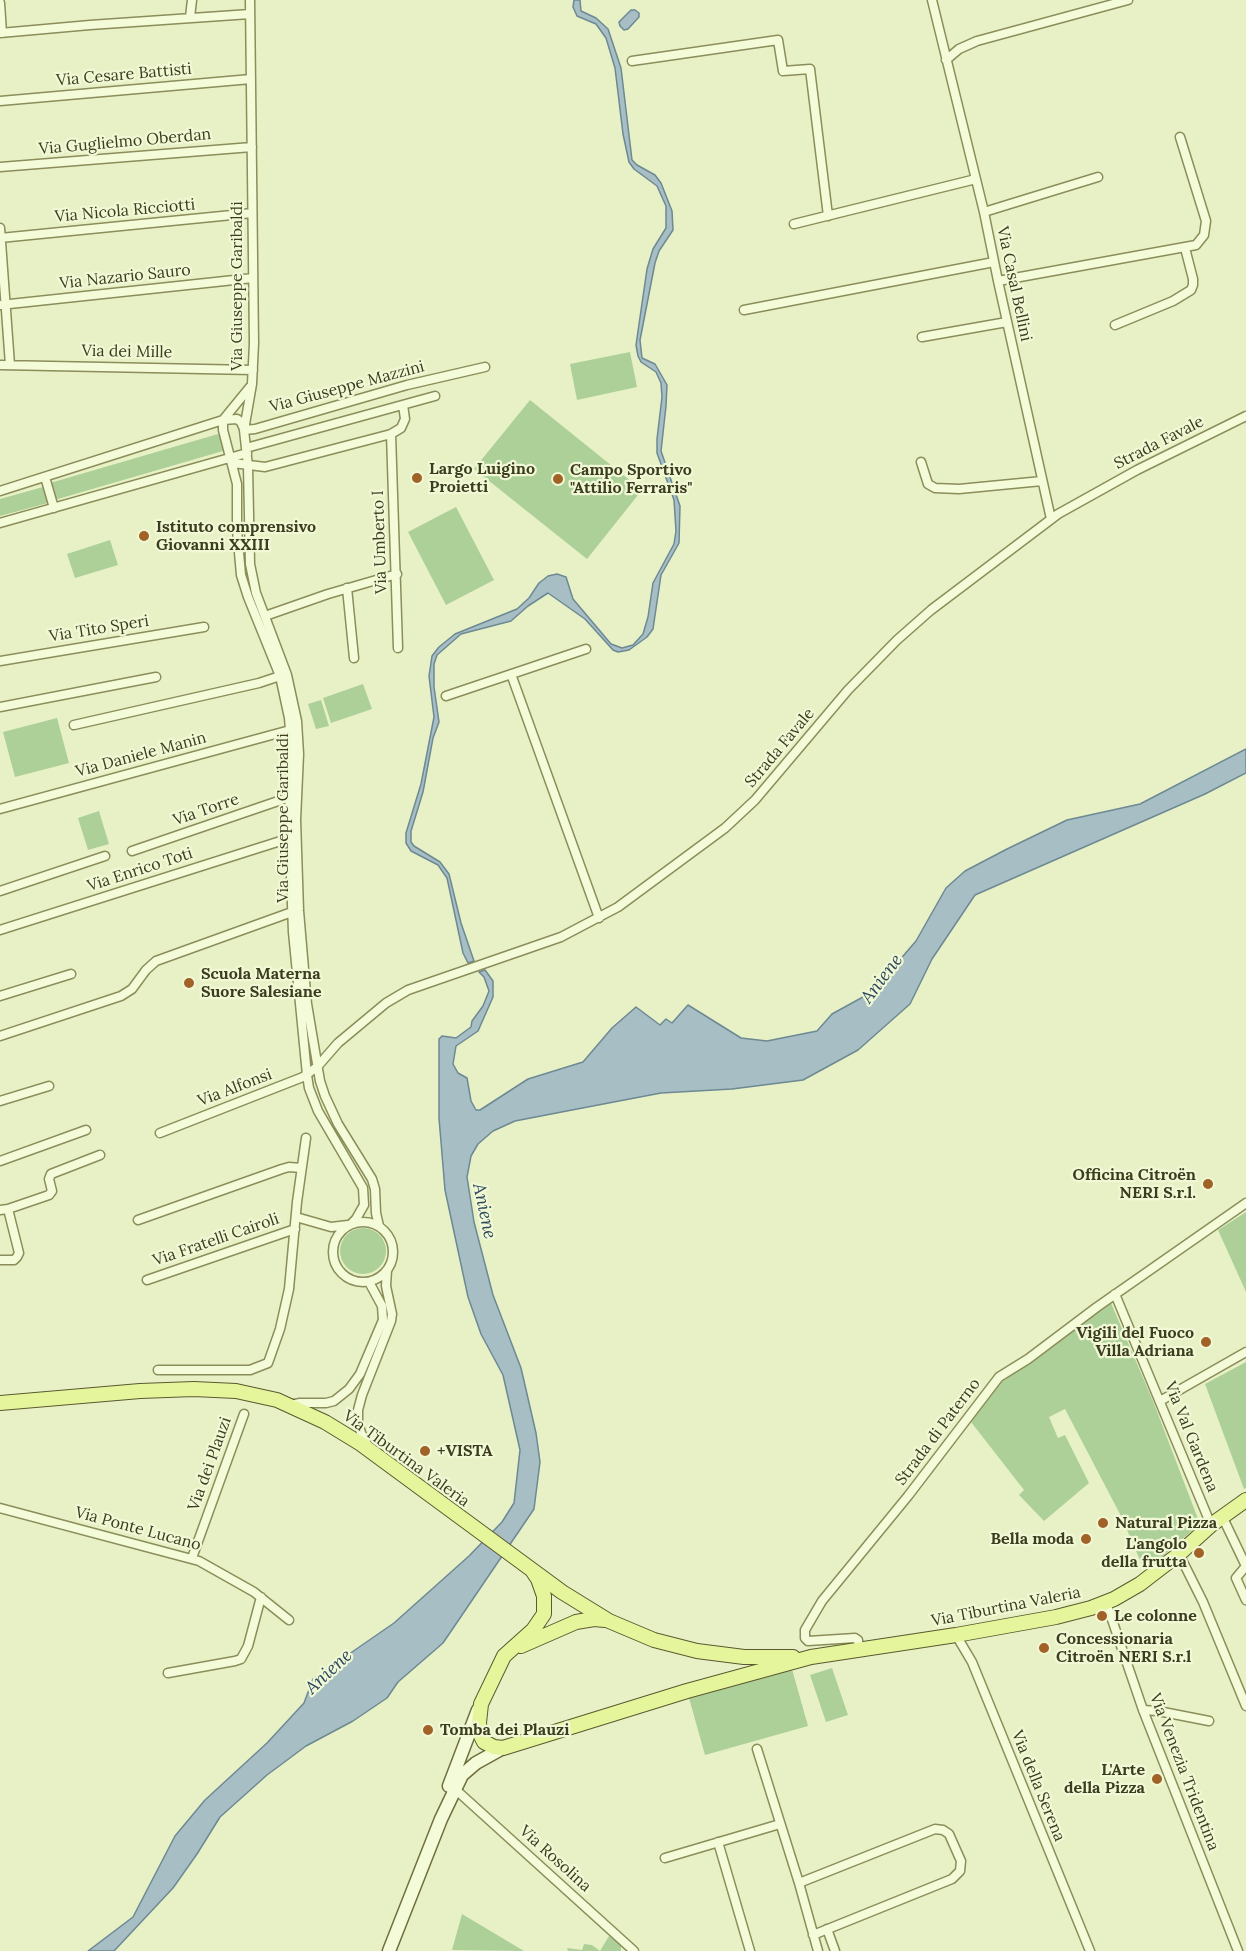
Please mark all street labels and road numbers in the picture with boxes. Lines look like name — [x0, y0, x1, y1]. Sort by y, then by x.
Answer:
street label: Via Cesare Battisti — [56, 60, 192, 90]
street label: Via Guglielmo Oberdan — [38, 125, 212, 159]
street label: Via Nicola Ricciotti — [54, 195, 196, 227]
street label: Via Giuseppe Garibaldi — [227, 201, 247, 371]
street label: Via Casal Bellini — [992, 225, 1036, 343]
street label: Via Nazario Sauro — [58, 261, 192, 293]
street label: Via dei Mille — [82, 342, 172, 362]
street label: Via Giuseppe Mazzini — [268, 357, 426, 417]
street label: Strada Favale — [1111, 412, 1207, 474]
street label: Via Umberto I — [369, 490, 391, 594]
street label: Via Tito Speri — [48, 612, 150, 646]
street label: Strada Favale — [741, 704, 819, 792]
street label: Via Daniele Manin — [74, 728, 208, 782]
street label: Via Giuseppe Garibaldi — [273, 733, 293, 903]
street label: Via Torre — [171, 790, 241, 830]
street label: Via Enrico Toti — [85, 844, 195, 896]
street label: Via Alfonsi — [195, 1065, 275, 1111]
street label: Via Fratelli Cairoli — [150, 1209, 282, 1271]
street label: Strada di Paterno — [891, 1375, 985, 1489]
street label: Via Val Gardena — [1160, 1379, 1222, 1495]
street label: Via Tiburtina Valeria — [339, 1407, 473, 1511]
street label: Via dei Plauzi — [184, 1414, 236, 1514]
street label: Via Ponte Lucano — [73, 1503, 203, 1555]
street label: Via Tiburtina Valeria — [930, 1583, 1082, 1631]
street label: Via Venezia Tridentina — [1145, 1691, 1223, 1853]
street label: Via della Serena — [1007, 1728, 1069, 1844]
street label: Via Rosolina — [515, 1822, 595, 1896]

